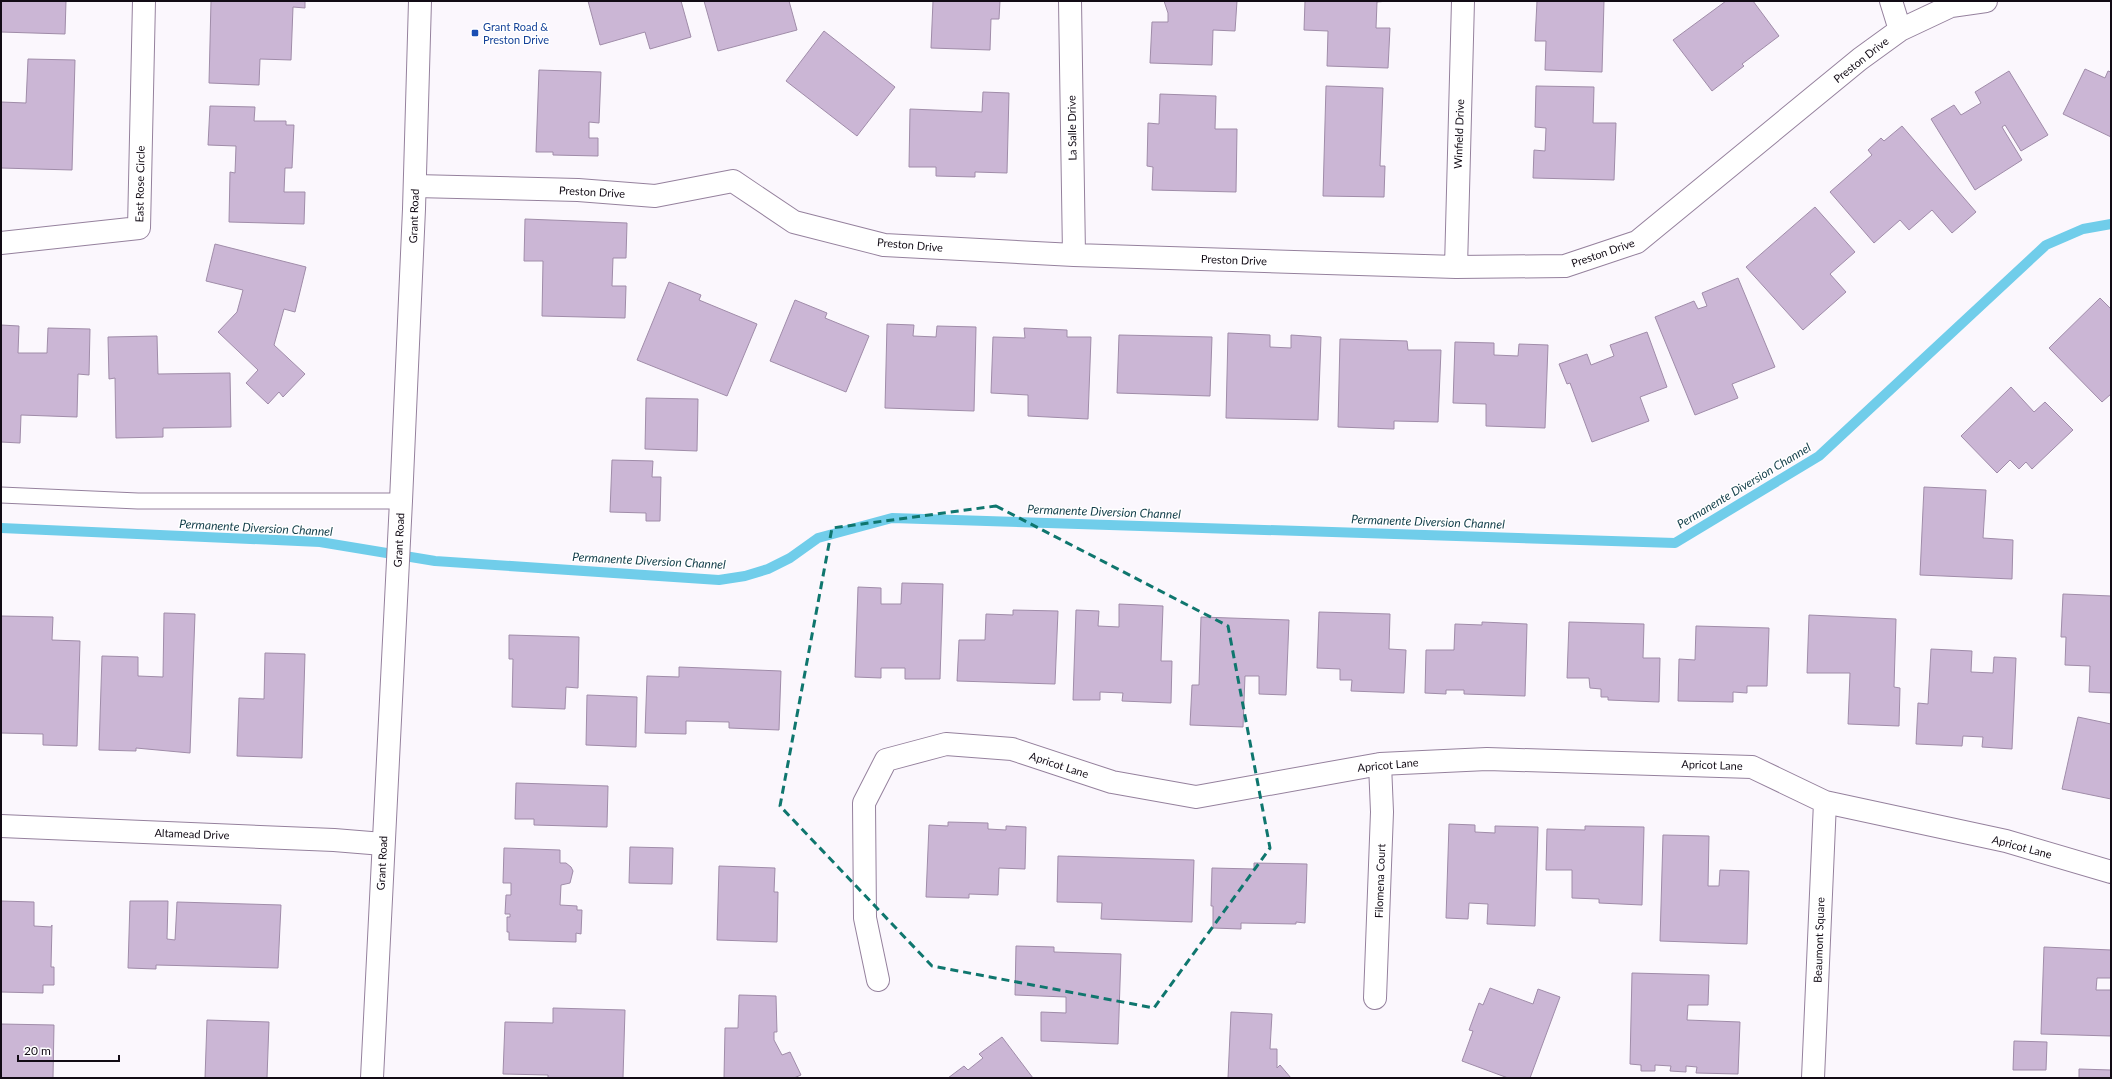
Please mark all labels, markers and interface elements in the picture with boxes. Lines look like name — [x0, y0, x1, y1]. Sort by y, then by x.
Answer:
place label: Grant Road & Preston Drive — [483, 20, 549, 46]
marker: Grant Road & Preston Drive — [470, 28, 480, 38]
street label: Preston Drive — [1831, 34, 1891, 85]
street label: La Salle Drive — [1064, 95, 1079, 161]
street label: Winfield Drive — [1451, 99, 1466, 169]
street label: East Rose Circle — [132, 145, 147, 223]
street label: Preston Drive — [559, 183, 626, 200]
street label: Grant Road — [406, 188, 421, 243]
street label: Preston Drive — [877, 235, 944, 254]
street label: Preston Drive — [1569, 236, 1636, 269]
street label: Preston Drive — [1201, 252, 1268, 267]
water label: Permanente Diversion Channel — [1674, 439, 1814, 532]
water label: Permanente Diversion Channel — [1027, 501, 1181, 522]
water label: Permanente Diversion Channel — [1351, 511, 1505, 532]
street label: Grant Road — [391, 512, 406, 568]
water label: Permanente Diversion Channel — [179, 516, 333, 539]
water label: Permanente Diversion Channel — [572, 549, 726, 572]
street label: Apricot Lane — [1028, 749, 1091, 780]
street label: Apricot Lane — [1357, 755, 1419, 774]
street label: Apricot Lane — [1681, 757, 1743, 772]
street label: Altamead Drive — [154, 826, 230, 841]
street label: Apricot Lane — [1991, 832, 2054, 861]
street label: Grant Road — [374, 835, 389, 891]
street label: Filomena Court — [1372, 843, 1387, 918]
street label: Beaumont Square — [1811, 897, 1827, 983]
scale bar — [18, 1037, 119, 1063]
text: 20 m — [24, 1043, 51, 1058]

